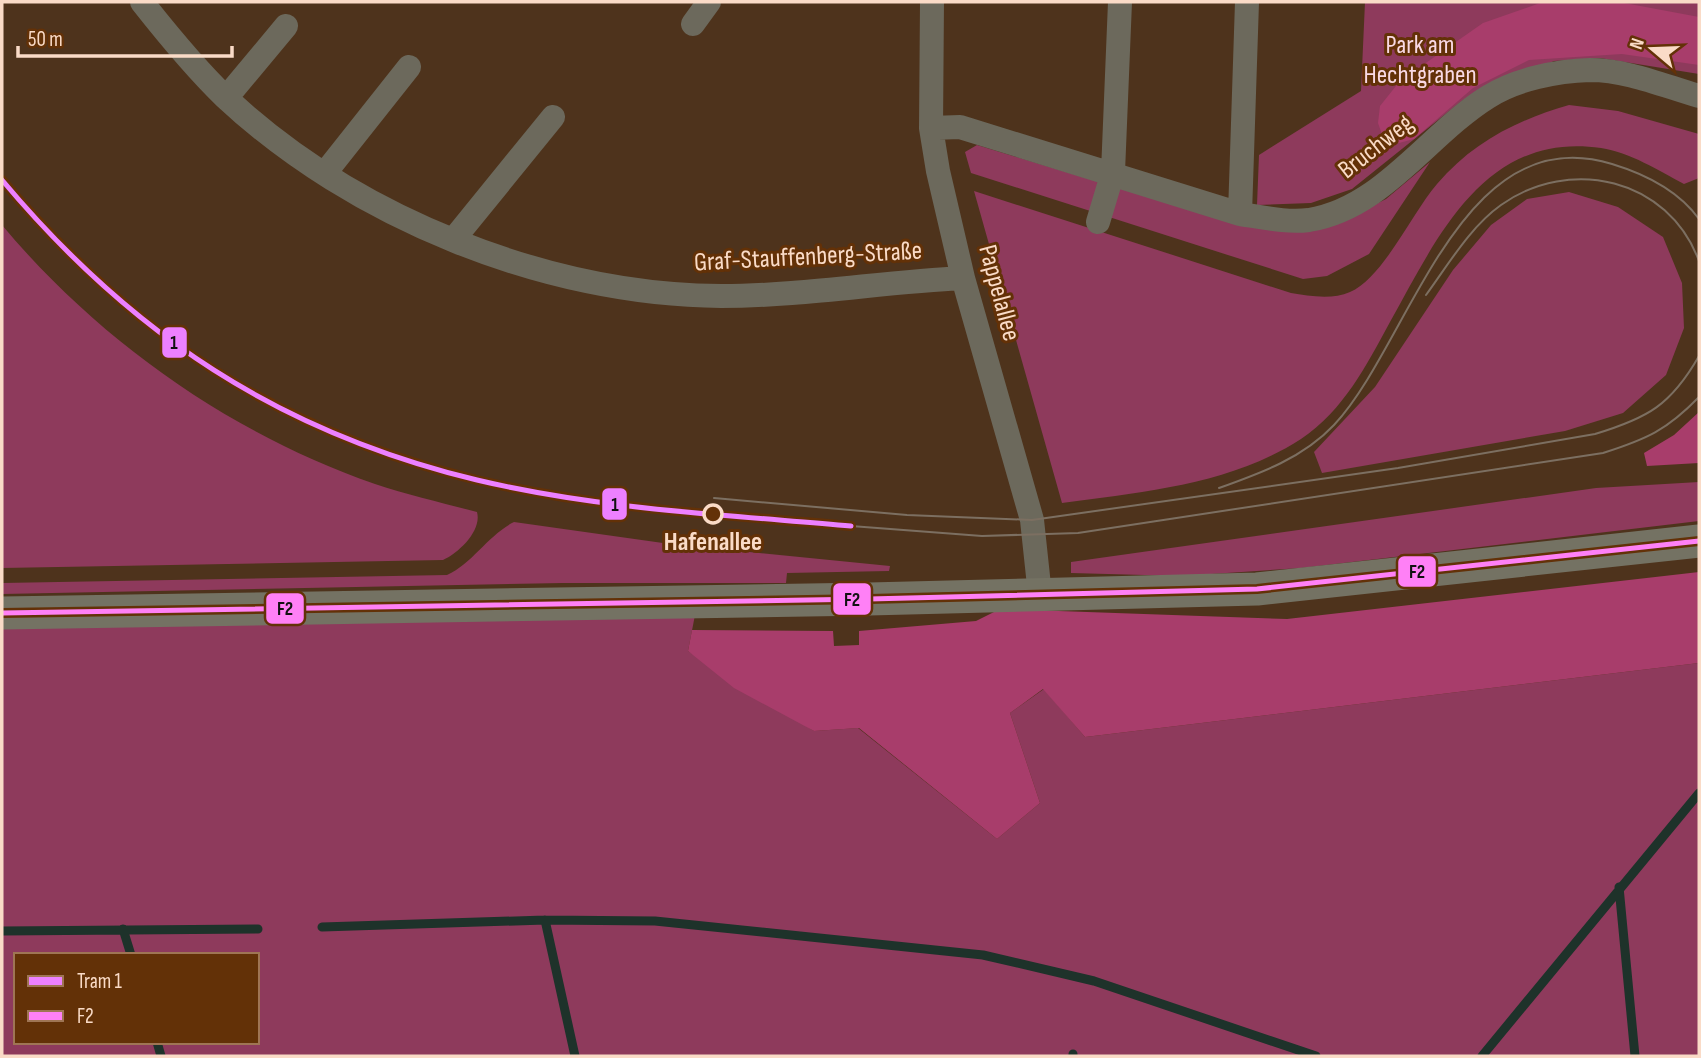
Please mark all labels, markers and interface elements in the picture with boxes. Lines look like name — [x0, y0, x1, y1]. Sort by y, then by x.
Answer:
scale bar — [18, 14, 231, 58]
north arrow — [1617, 14, 1687, 84]
text: 50 m — [28, 27, 63, 52]
park label: Park am Hechtgraben — [1363, 30, 1477, 91]
text: N — [1625, 35, 1650, 52]
street label: Bruchweg — [1332, 108, 1420, 186]
street label: Graf-Stauffenberg-Straße — [693, 236, 923, 278]
street label: Pappelallee — [971, 242, 1027, 344]
line badge: 1 — [161, 326, 188, 359]
text: 1 — [170, 332, 178, 355]
line badge: 1 — [601, 487, 628, 521]
text: 1 — [611, 494, 619, 517]
marker: Hafenallee — [703, 504, 723, 524]
place label: Hafenallee — [664, 527, 762, 558]
line badge: F2 — [1397, 555, 1437, 588]
text: F2 — [1409, 561, 1425, 584]
line badge: F2 — [832, 582, 872, 616]
text: F2 — [844, 589, 860, 612]
line badge: F2 — [265, 592, 305, 625]
text: F2 — [277, 598, 293, 621]
legend — [14, 953, 259, 1044]
text: Tram 1 — [77, 969, 123, 994]
text: F2 — [77, 1004, 94, 1029]

